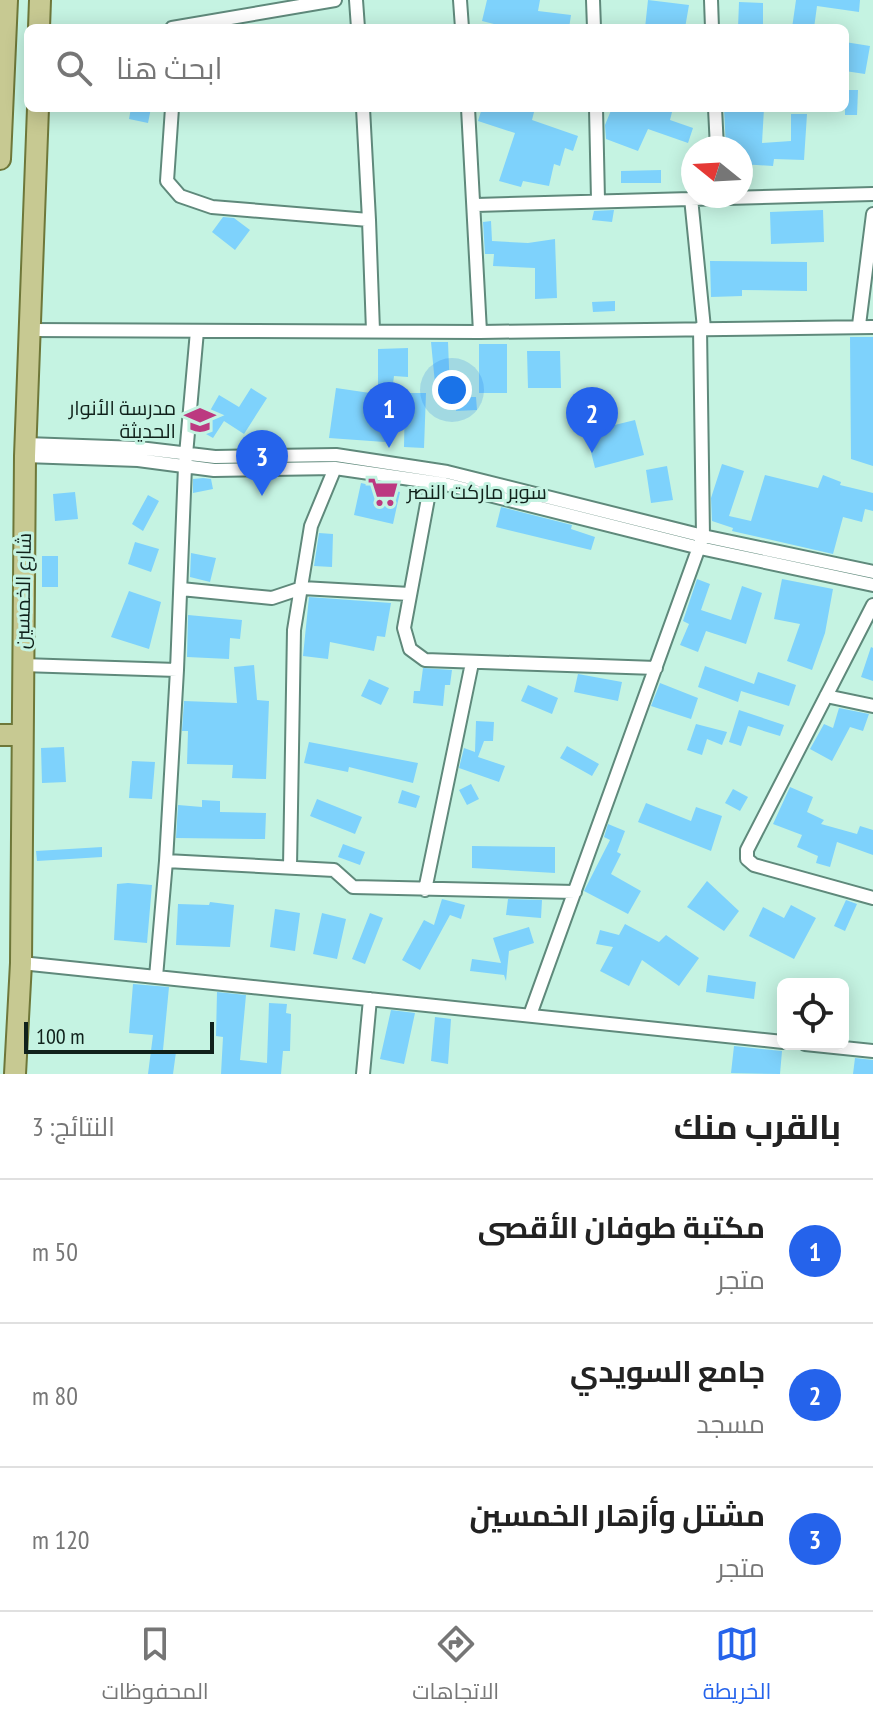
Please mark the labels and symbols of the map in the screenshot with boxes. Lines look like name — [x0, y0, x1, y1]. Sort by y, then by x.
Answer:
north arrow — [681, 136, 753, 208]
your location — [432, 370, 472, 410]
pin: 1 — [363, 382, 415, 448]
pin: 2 — [566, 387, 618, 453]
place label: مدرسة الأنوار الحديثة — [68, 395, 176, 444]
school or university icon: مدرسة الأنوار الحديثة — [183, 403, 217, 437]
pin: 3 — [236, 430, 288, 496]
supermarket icon: سوبر ماركت النصر — [366, 475, 400, 509]
place label: سوبر ماركت النصر — [406, 479, 547, 505]
street label: شارع الخمسين — [9, 533, 38, 649]
scale bar — [24, 1018, 214, 1054]

